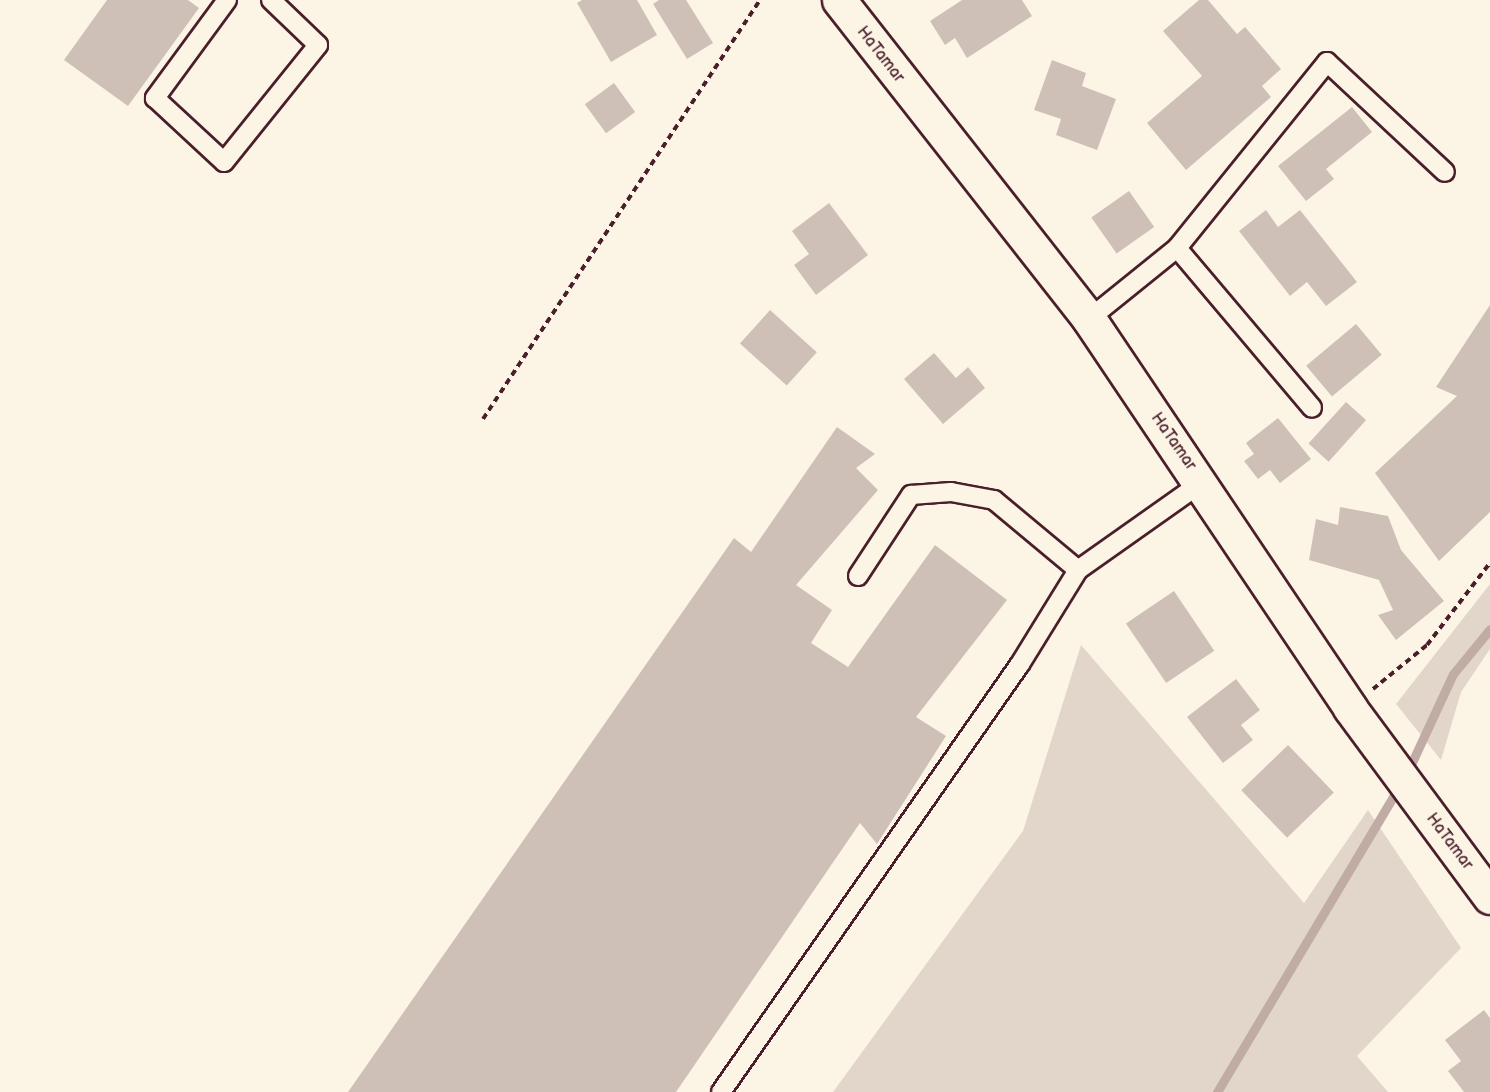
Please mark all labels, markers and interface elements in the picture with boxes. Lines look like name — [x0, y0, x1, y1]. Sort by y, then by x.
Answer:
street label: HaTamar — [852, 23, 908, 87]
street label: HaTamar — [1146, 410, 1200, 474]
street label: HaTamar — [1422, 810, 1476, 874]

